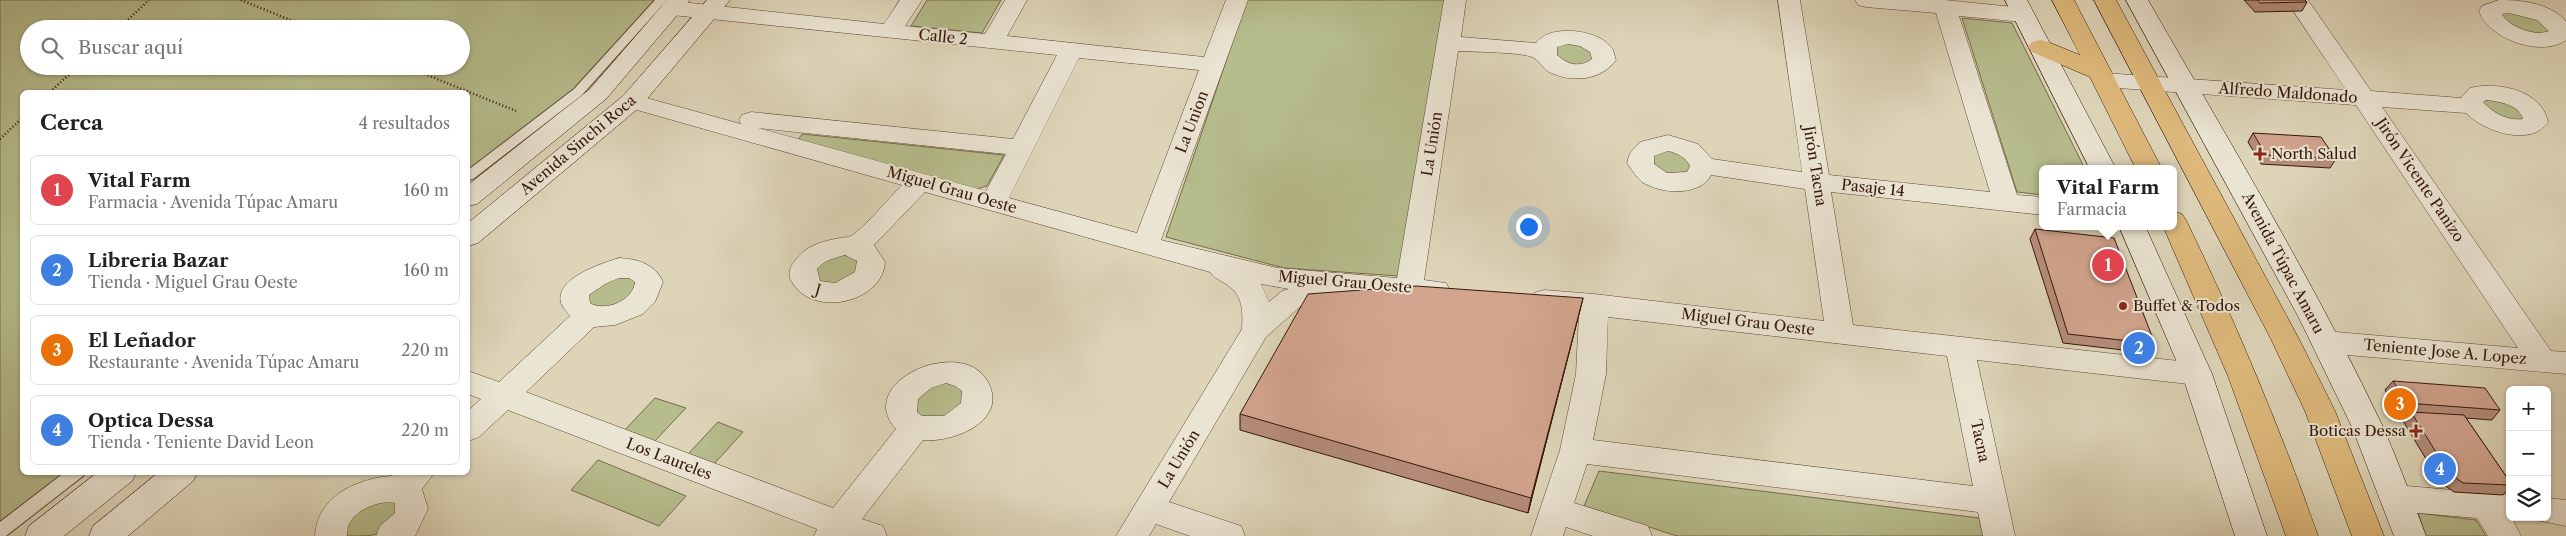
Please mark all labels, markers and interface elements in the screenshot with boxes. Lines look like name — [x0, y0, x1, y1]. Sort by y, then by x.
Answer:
search box — [20, 20, 470, 75]
street label: Calle 2 — [917, 24, 969, 49]
icon: search — [38, 34, 66, 62]
text: Buscar aquí — [78, 36, 183, 59]
street label: Alfredo Maldonado — [2217, 78, 2358, 107]
street label: La Union — [1171, 87, 1212, 156]
street label: Avenida Sinchi Roca — [515, 90, 640, 199]
text: Cerca — [40, 110, 103, 135]
street label: La Unión — [1417, 110, 1446, 178]
text: 4 resultados — [359, 113, 450, 133]
street label: Jirón Vicente Panizo — [2371, 113, 2469, 245]
street label: Jirón Tacna — [1799, 122, 1831, 208]
place label: North Salud — [2271, 144, 2357, 163]
marker: North Salud — [2253, 147, 2267, 161]
street label: Miguel Grau Oeste — [885, 162, 1019, 217]
popup — [2039, 165, 2177, 230]
text: Vital Farm — [88, 169, 191, 192]
street label: Pasaje 14 — [1840, 175, 1906, 200]
text: Vital Farm — [2057, 176, 2159, 199]
text: 1 — [53, 180, 61, 200]
text: 160 m — [404, 180, 449, 200]
street label: Avenida Túpac Amaru — [2238, 188, 2329, 337]
text: Farmacia · Avenida Túpac Amaru — [88, 192, 338, 212]
text: Farmacia — [2057, 199, 2127, 219]
your location — [1516, 214, 1542, 240]
pin: 1 — [2092, 246, 2124, 284]
text: Libreria Bazar — [88, 249, 228, 272]
text: 2 — [52, 260, 62, 280]
text: 160 m — [404, 260, 449, 280]
street label: Miguel Grau Oeste — [1277, 266, 1413, 297]
text: Tienda · Miguel Grau Oeste — [88, 272, 298, 292]
street label: J — [811, 279, 823, 299]
place label: Buffet & Todos — [2133, 296, 2240, 315]
marker: Buffet & Todos — [2117, 300, 2129, 312]
street label: Miguel Grau Oeste — [1680, 304, 1816, 339]
text: El Leñador — [88, 329, 196, 352]
pin: 2 — [2123, 329, 2155, 367]
street label: Teniente Jose A. Lopez — [2363, 335, 2528, 368]
text: 3 — [52, 340, 62, 360]
text: 220 m — [401, 340, 449, 360]
text: Restaurante · Avenida Túpac Amaru — [88, 352, 359, 372]
pin: 3 — [2384, 385, 2416, 423]
map controls — [2506, 386, 2551, 521]
button: + — [2506, 386, 2551, 431]
text: Optica Dessa — [88, 409, 214, 432]
street label: Tacna — [1967, 418, 1994, 464]
text: 4 — [52, 420, 62, 440]
text: 220 m — [401, 420, 449, 440]
place label: Boticas Dessa — [2309, 421, 2406, 440]
street label: La Unión — [1154, 425, 1204, 492]
marker: Boticas Dessa — [2410, 425, 2422, 437]
button: − — [2506, 431, 2551, 476]
text: Tienda · Teniente David Leon — [88, 432, 314, 452]
street label: Los Laureles — [624, 433, 715, 484]
pin: 4 — [2424, 450, 2456, 488]
button: layers — [2506, 476, 2551, 521]

